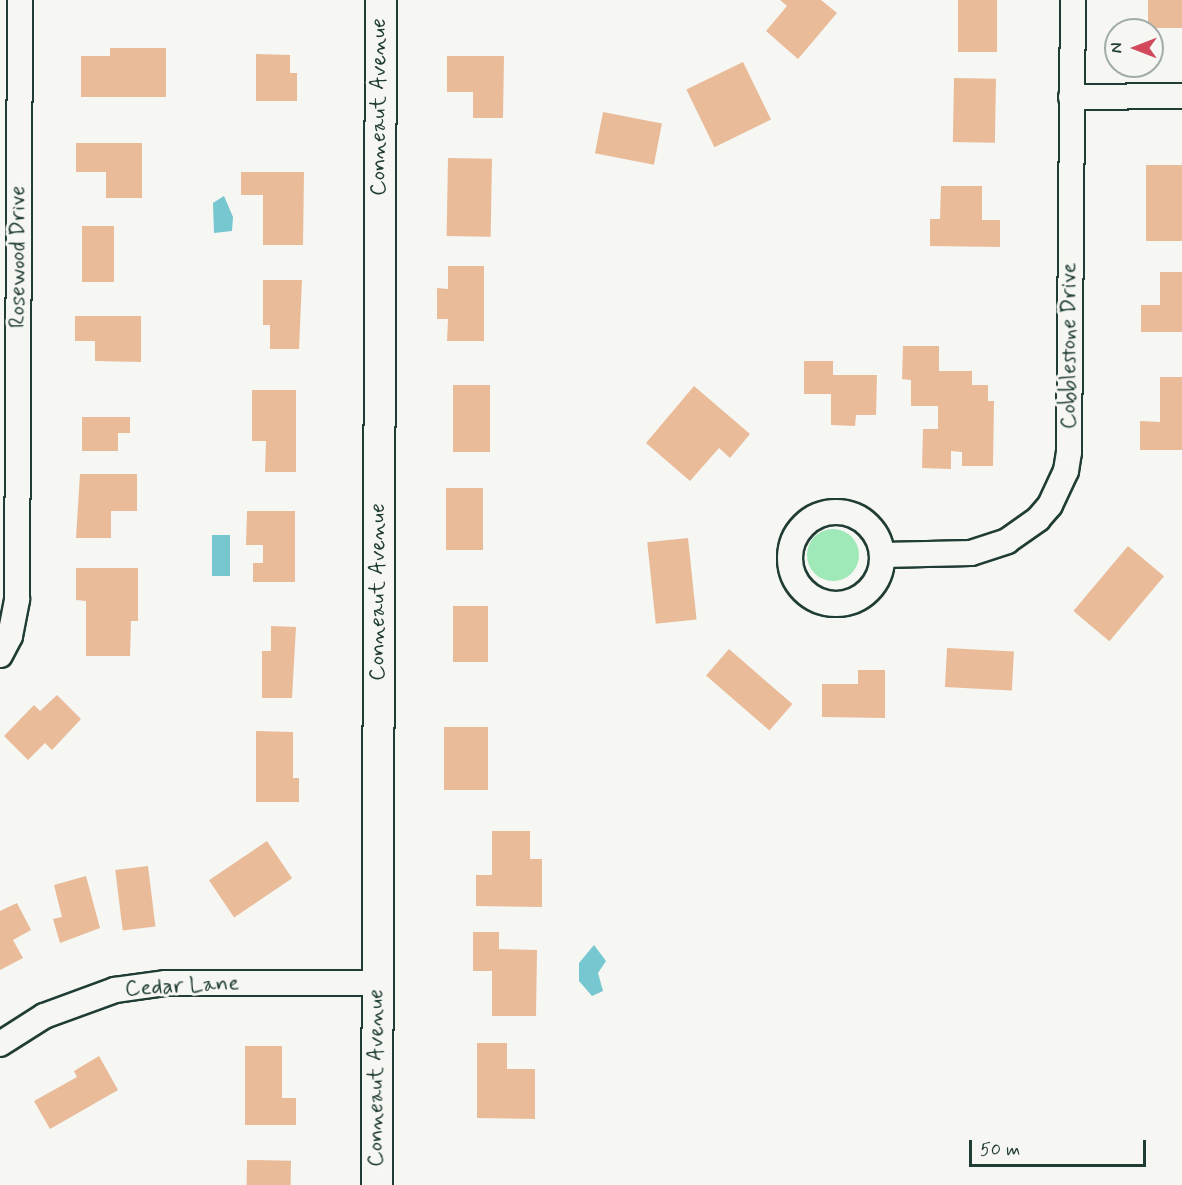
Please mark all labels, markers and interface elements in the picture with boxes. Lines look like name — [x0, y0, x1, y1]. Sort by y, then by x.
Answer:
north arrow — [1104, 18, 1164, 78]
street label: Conneaut Avenue — [367, 20, 393, 194]
text: N — [1107, 43, 1128, 53]
street label: Rosewood Drive — [6, 186, 32, 328]
street label: Cobblestone Drive — [1057, 264, 1083, 428]
street label: Conneaut Avenue — [366, 505, 392, 679]
street label: Cedar Lane — [126, 971, 238, 1003]
street label: Conneaut Avenue — [364, 991, 390, 1165]
scale bar — [972, 1128, 1149, 1166]
text: 50 m — [980, 1138, 1020, 1162]

